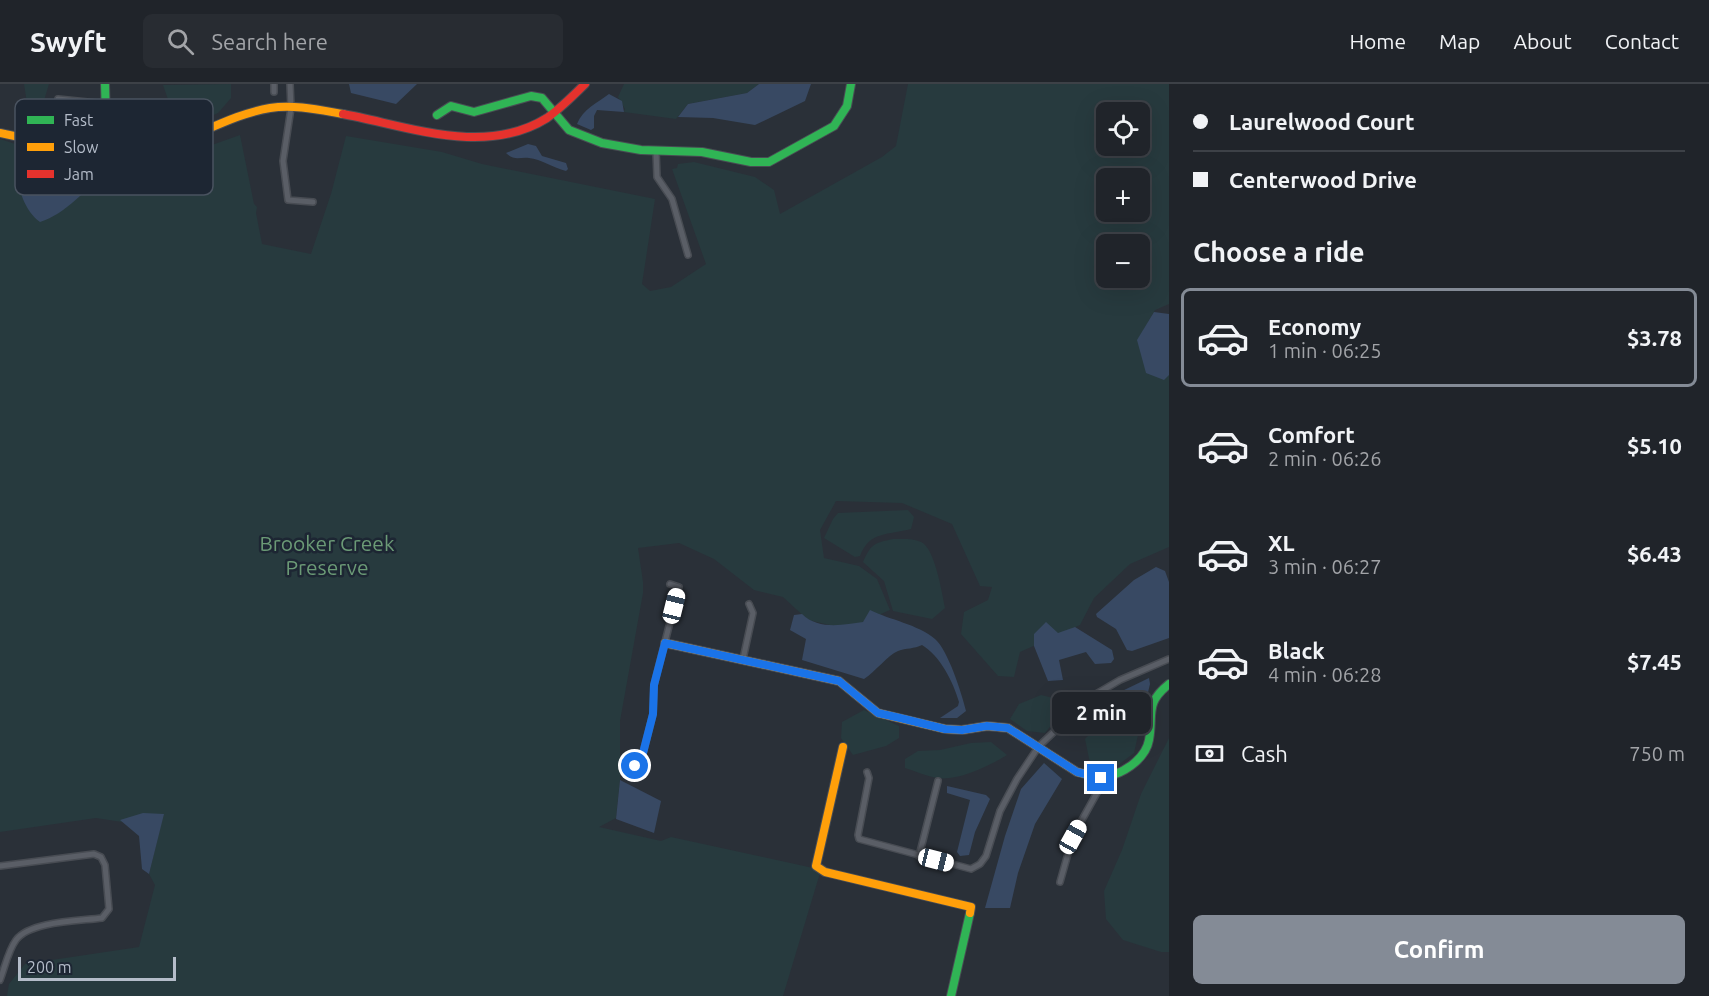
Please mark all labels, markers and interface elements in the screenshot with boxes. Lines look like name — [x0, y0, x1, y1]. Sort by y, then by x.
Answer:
search box — [143, 14, 563, 68]
icon: search — [164, 25, 197, 58]
text: Swyft — [30, 26, 107, 57]
text: Search here — [212, 29, 328, 54]
text: Home — [1349, 29, 1406, 53]
text: Map — [1439, 29, 1480, 53]
text: About — [1513, 29, 1572, 53]
text: Contact — [1605, 29, 1679, 53]
legend — [15, 99, 213, 195]
map controls — [1096, 102, 1150, 288]
button: locate — [1096, 102, 1150, 156]
text: Laurelwood Court — [1229, 109, 1415, 134]
text: Fast — [64, 111, 94, 129]
text: Slow — [64, 138, 99, 156]
text: Jam — [64, 165, 94, 183]
text: Centerwood Drive — [1229, 167, 1417, 192]
button: + — [1096, 168, 1150, 222]
button: − — [1096, 234, 1150, 288]
text: Choose a ride — [1193, 237, 1365, 267]
icon: car — [1196, 311, 1250, 365]
text: Economy — [1268, 314, 1361, 339]
text: $3.78 — [1627, 325, 1682, 350]
text: 1 min · 06:25 — [1268, 339, 1382, 362]
icon: car — [1196, 419, 1250, 473]
text: Comfort — [1268, 422, 1355, 447]
text: $5.10 — [1627, 433, 1682, 458]
text: 2 min · 06:26 — [1268, 447, 1382, 470]
icon: car — [1196, 527, 1250, 581]
text: XL — [1268, 530, 1295, 555]
park label: Brooker Creek Preserve — [259, 531, 395, 579]
text: $6.43 — [1627, 541, 1682, 566]
text: 3 min · 06:27 — [1268, 555, 1382, 578]
car — [661, 586, 687, 626]
icon: car — [1196, 635, 1250, 689]
text: Black — [1268, 638, 1325, 663]
text: $7.45 — [1627, 649, 1682, 674]
text: 4 min · 06:28 — [1268, 663, 1382, 686]
callout: 2 min — [1052, 691, 1150, 733]
text: 2 min — [1076, 701, 1127, 724]
icon: cash — [1193, 737, 1226, 770]
text: Cash — [1241, 741, 1288, 766]
text: 750 m — [1629, 742, 1685, 765]
route start — [621, 752, 648, 779]
route end — [1087, 764, 1114, 791]
car — [1056, 817, 1090, 857]
car — [916, 847, 956, 873]
button: Confirm — [1193, 915, 1685, 984]
scale bar — [18, 954, 176, 982]
text: 200 m — [27, 958, 72, 976]

